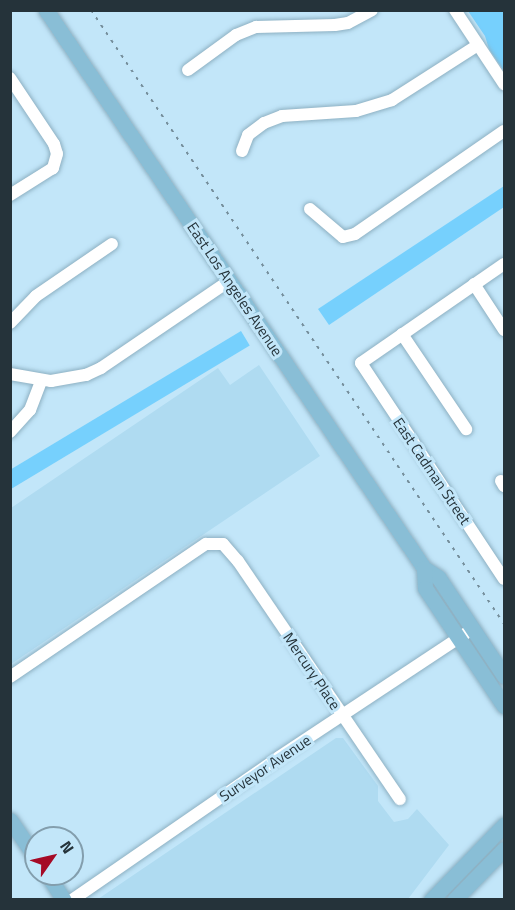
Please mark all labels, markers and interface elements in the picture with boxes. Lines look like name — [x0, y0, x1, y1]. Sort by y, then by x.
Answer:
street label: East Los Angeles Avenue — [184, 219, 286, 359]
street label: East Cadman Street — [390, 414, 474, 528]
street label: Mercury Place — [280, 629, 344, 713]
street label: Surveyor Avenue — [216, 731, 314, 805]
north arrow — [24, 826, 84, 886]
text: N — [54, 836, 80, 858]

